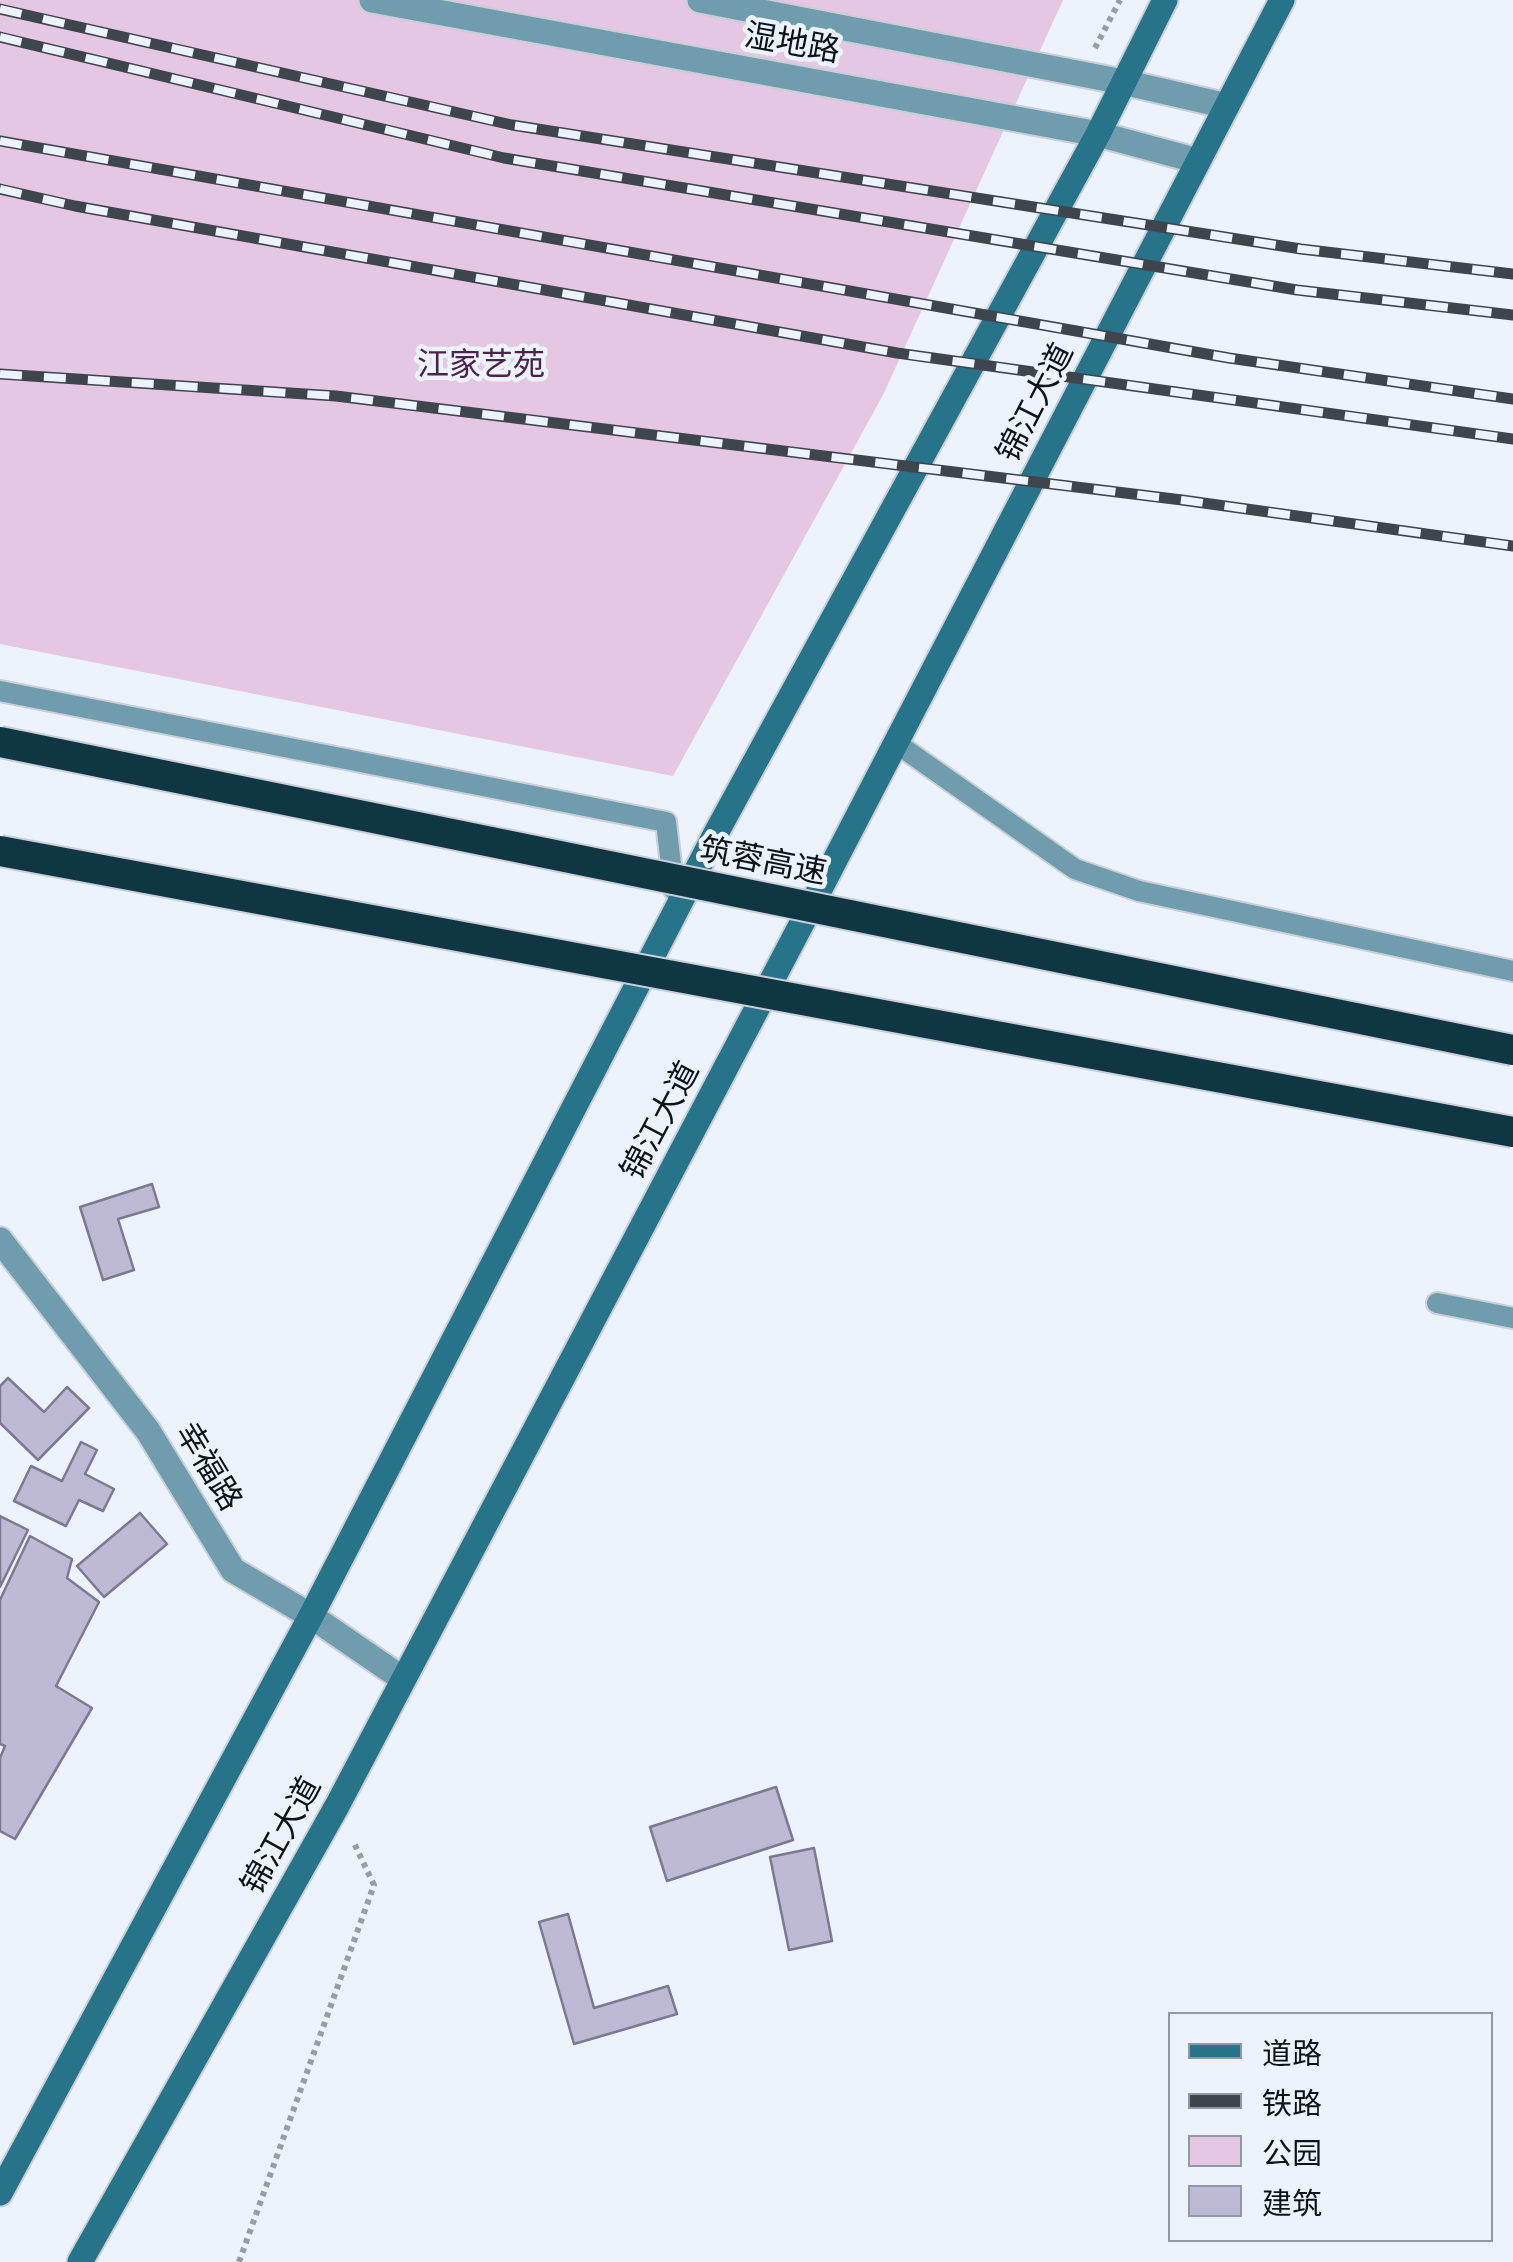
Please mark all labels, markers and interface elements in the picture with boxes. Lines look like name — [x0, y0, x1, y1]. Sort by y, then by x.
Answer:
street label: 湿地路 — [741, 17, 843, 71]
street label: 锦江大道 — [990, 337, 1082, 469]
park label: 江家艺苑 — [417, 347, 545, 385]
street label: 筑蓉高速 — [697, 831, 829, 893]
street label: 锦江大道 — [614, 1055, 708, 1187]
street label: 幸福路 — [167, 1416, 249, 1518]
street label: 锦江大道 — [234, 1771, 330, 1901]
legend — [1168, 2012, 1493, 2242]
text: 道路 — [1262, 2036, 1322, 2071]
text: 铁路 — [1262, 2086, 1322, 2121]
text: 公园 — [1262, 2136, 1322, 2171]
text: 建筑 — [1262, 2186, 1322, 2221]

